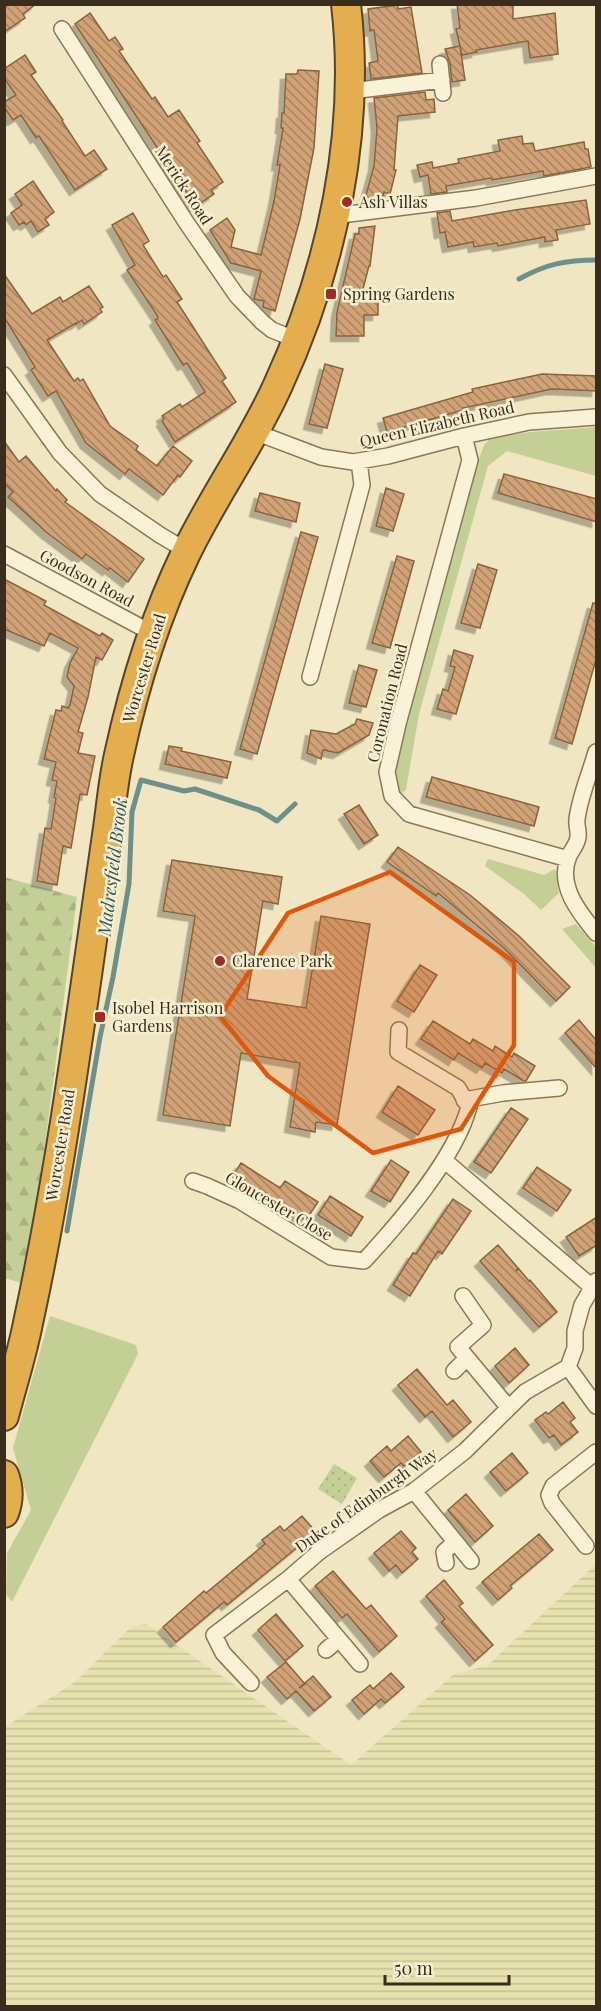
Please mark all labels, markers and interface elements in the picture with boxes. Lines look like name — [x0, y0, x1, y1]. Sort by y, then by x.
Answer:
street label: Merick Road — [151, 141, 218, 228]
place label: Ash Villas — [358, 191, 428, 212]
marker: Ash Villas — [340, 195, 354, 209]
place label: Spring Gardens — [343, 283, 455, 304]
marker: Spring Gardens — [324, 287, 338, 301]
street label: Queen Elizabeth Road — [358, 396, 516, 452]
street label: Goodson Road — [36, 544, 138, 611]
street label: Worcester Road — [117, 611, 170, 726]
street label: Coronation Road — [362, 641, 411, 765]
water label: Madresfield Brook — [91, 796, 132, 938]
place label: Clarence Park — [232, 950, 333, 971]
marker: Clarence Park — [213, 954, 227, 968]
place label: Isobel Harrison Gardens — [112, 997, 224, 1036]
marker: Isobel Harrison Gardens — [93, 1010, 107, 1024]
street label: Worcester Road — [40, 1088, 79, 1203]
street label: Gloucester Close — [222, 1166, 337, 1245]
street label: Duke of Edinburgh Way — [290, 1443, 441, 1557]
scale bar — [385, 1948, 510, 1986]
text: 50 m — [394, 1956, 433, 1980]

